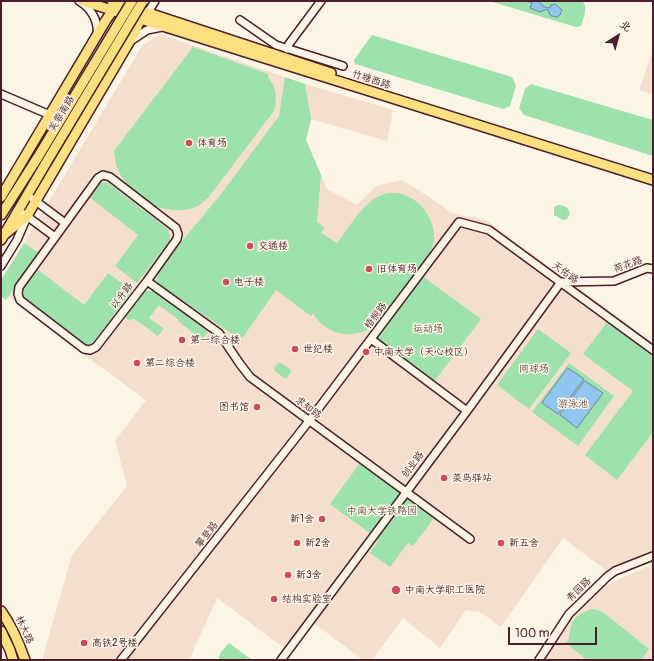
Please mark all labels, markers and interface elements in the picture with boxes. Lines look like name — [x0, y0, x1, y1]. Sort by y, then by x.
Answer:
north arrow — [598, 16, 638, 56]
text: 北 — [617, 18, 634, 35]
street label: 竹塘西路 — [350, 68, 392, 92]
street label: 芙蓉南路 — [47, 94, 77, 134]
place label: 体育场 — [197, 137, 227, 149]
marker: 体育场 — [184, 138, 194, 148]
place label: 交通楼 — [258, 240, 288, 252]
marker: 交通楼 — [245, 241, 255, 251]
street label: 荷花路 — [612, 254, 644, 276]
street label: 天佑路 — [549, 259, 581, 287]
place label: 旧体育场 — [377, 263, 417, 275]
marker: 旧体育场 — [364, 264, 374, 274]
place label: 电子楼 — [234, 276, 264, 288]
marker: 电子楼 — [221, 277, 231, 287]
street label: 以升路 — [108, 280, 136, 312]
street label: 梧桐路 — [362, 300, 390, 332]
park label: 运动场 — [413, 323, 443, 335]
place label: 第一综合楼 — [190, 334, 240, 346]
marker: 第一综合楼 — [177, 335, 187, 345]
place label: 世纪楼 — [303, 343, 333, 355]
marker: 世纪楼 — [290, 344, 300, 354]
place label: 中南大学（天心校区） — [374, 346, 474, 358]
marker: 中南大学（天心校区） — [361, 347, 371, 357]
place label: 第二综合楼 — [145, 357, 195, 369]
marker: 第二综合楼 — [132, 358, 142, 368]
park label: 网球场 — [519, 363, 549, 375]
street label: 求知路 — [292, 394, 324, 422]
park label: 游泳池 — [558, 398, 588, 410]
place label: 图书馆 — [219, 401, 249, 413]
marker: 图书馆 — [252, 402, 262, 412]
street label: 创业路 — [399, 449, 427, 481]
place label: 菜鸟驿站 — [452, 472, 492, 484]
marker: 菜鸟驿站 — [439, 473, 449, 483]
park label: 中南大学铁路园 — [347, 505, 417, 517]
place label: 新1舍 — [290, 513, 314, 525]
marker: 新1舍 — [317, 514, 327, 524]
street label: 攀登路 — [193, 519, 221, 551]
place label: 新2舍 — [305, 537, 331, 549]
place label: 新五舍 — [509, 537, 539, 549]
marker: 新2舍 — [292, 538, 302, 548]
marker: 新五舍 — [496, 538, 506, 548]
place label: 新3舍 — [296, 569, 322, 581]
marker: 新3舍 — [283, 570, 293, 580]
street label: 青园路 — [564, 575, 594, 605]
marker: 中南大学职工医院 — [390, 584, 402, 596]
place label: 中南大学职工医院 — [405, 584, 485, 596]
place label: 结构实验室 — [282, 593, 332, 605]
marker: 结构实验室 — [269, 594, 279, 604]
street label: 林大路 — [12, 614, 36, 646]
scale bar — [510, 619, 599, 645]
text: 100 m — [515, 626, 549, 641]
place label: 高铁2号楼 — [92, 637, 138, 649]
marker: 高铁2号楼 — [79, 638, 89, 648]

